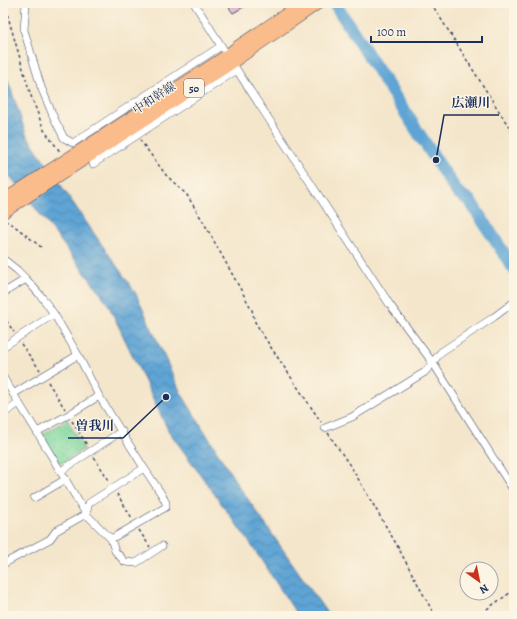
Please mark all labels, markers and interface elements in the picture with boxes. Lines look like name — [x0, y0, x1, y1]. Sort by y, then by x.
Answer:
scale bar — [371, 18, 482, 44]
text: 100 m — [377, 24, 406, 40]
street label: 中和幹線 — [130, 78, 178, 118]
road number: 50 — [184, 79, 204, 97]
callout: 広瀬川 — [444, 90, 499, 115]
text: 広瀬川 — [451, 94, 491, 111]
callout: 曽我川 — [68, 413, 123, 438]
text: 曽我川 — [75, 417, 115, 434]
north arrow — [459, 561, 499, 601]
text: N — [477, 580, 492, 597]

